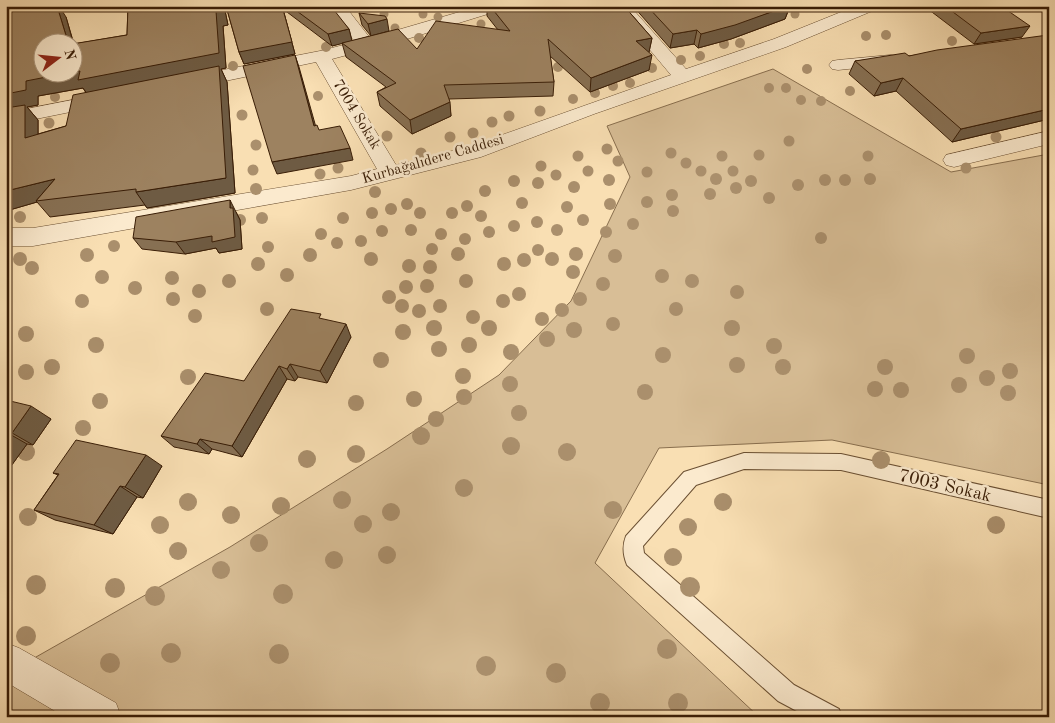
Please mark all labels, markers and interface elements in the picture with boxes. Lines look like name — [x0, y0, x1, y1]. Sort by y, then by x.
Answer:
north arrow — [32, 32, 82, 82]
text: N — [61, 48, 78, 62]
street label: 7004 Sokak — [329, 77, 383, 153]
street label: Kurbağalıdere Caddesi — [360, 133, 506, 187]
street label: 7003 Sokak — [897, 467, 993, 505]

